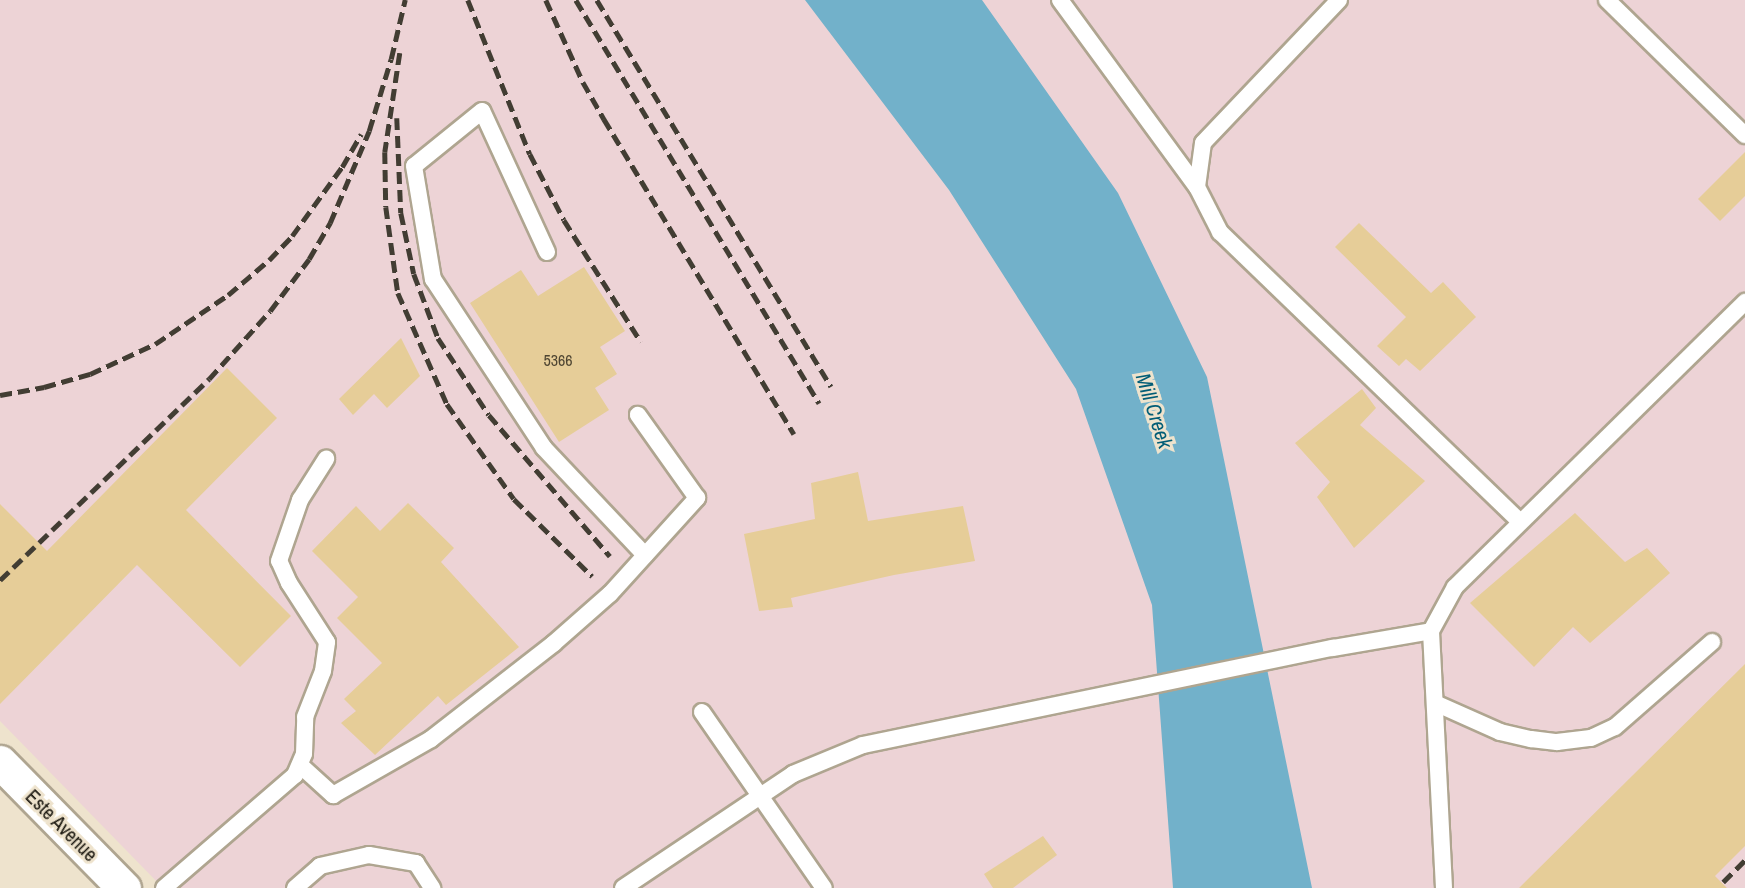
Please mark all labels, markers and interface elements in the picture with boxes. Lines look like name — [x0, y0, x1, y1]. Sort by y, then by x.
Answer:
house number: 5366 — [543, 350, 573, 370]
water label: Mill Creek — [1130, 370, 1178, 452]
street label: Este Avenue — [21, 784, 103, 866]

